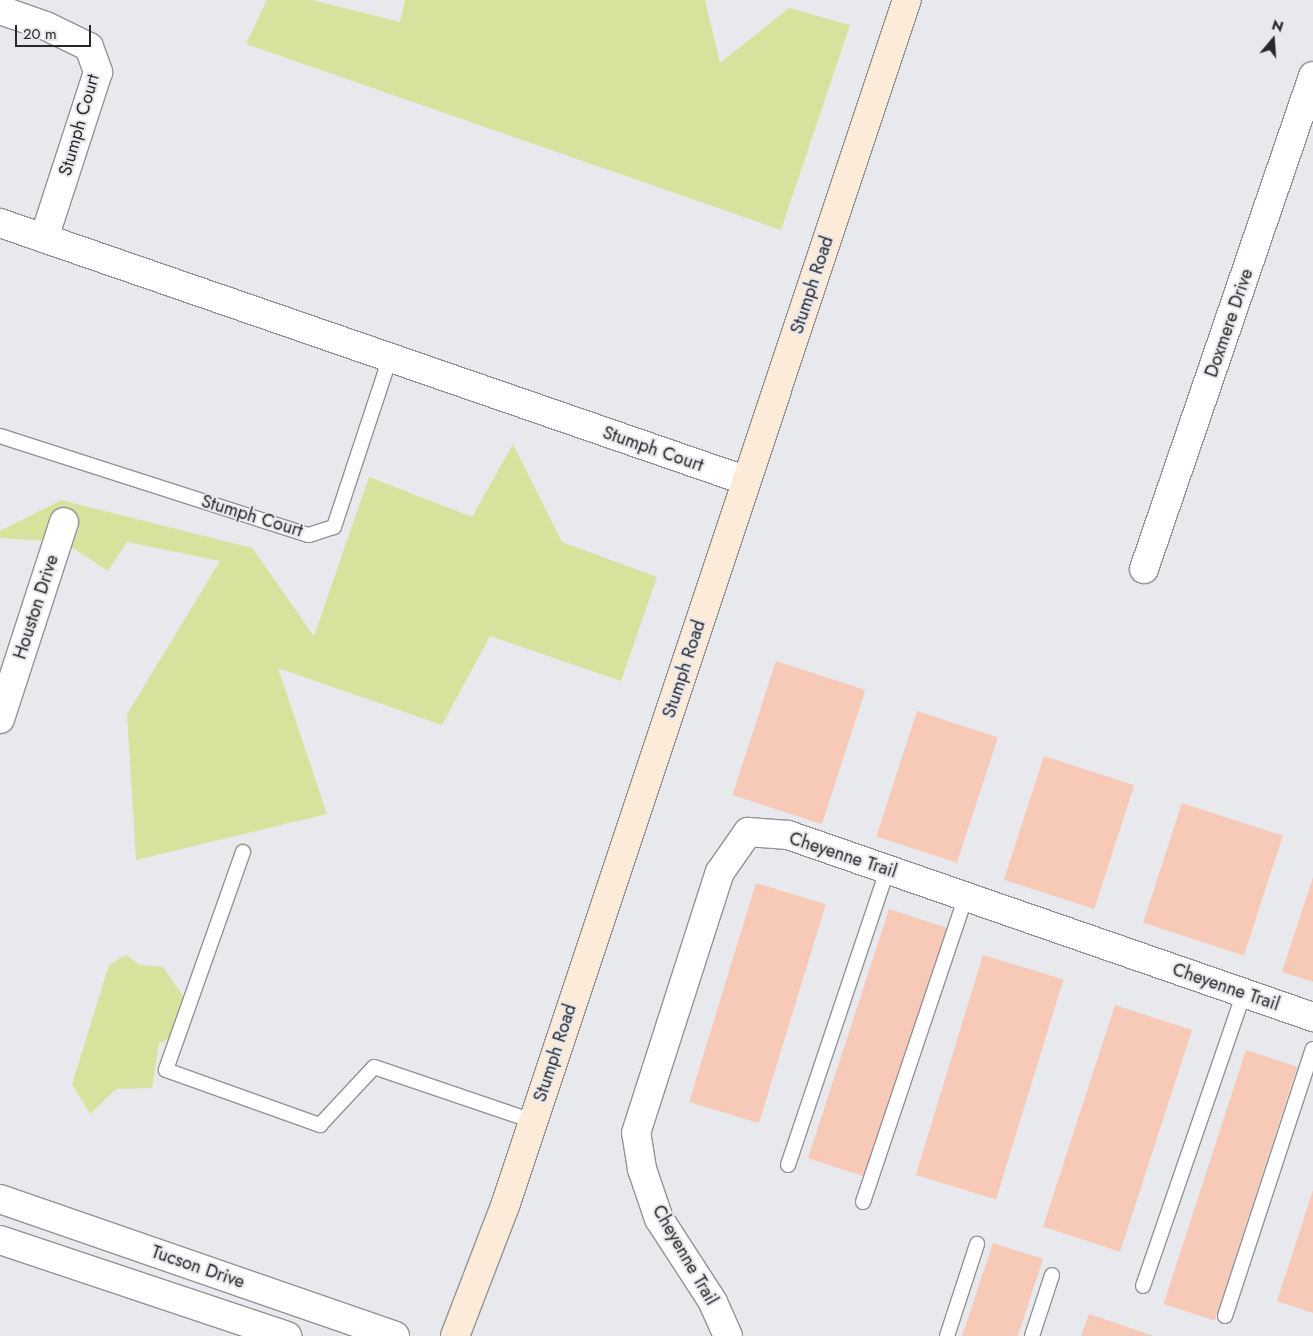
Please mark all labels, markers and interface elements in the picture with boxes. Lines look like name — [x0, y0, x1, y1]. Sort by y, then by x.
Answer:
scale bar — [18, 15, 94, 47]
north arrow — [1248, 15, 1298, 65]
text: N — [1269, 15, 1286, 37]
text: 20 m — [23, 23, 57, 45]
street label: Stumph Court — [54, 72, 104, 178]
street label: Stumph Road — [786, 233, 838, 337]
street label: Doxmere Drive — [1200, 266, 1258, 380]
street label: Stumph Court — [600, 422, 706, 476]
street label: Stumph Court — [199, 490, 305, 542]
street label: Houston Drive — [9, 552, 63, 662]
street label: Stumph Road — [658, 617, 710, 721]
street label: Cheyenne Trail — [786, 827, 900, 883]
street label: Cheyenne Trail — [1170, 959, 1282, 1015]
street label: Stumph Road — [529, 1001, 581, 1105]
street label: Cheyenne Trail — [648, 1201, 722, 1309]
street label: Tucson Drive — [149, 1241, 247, 1293]

